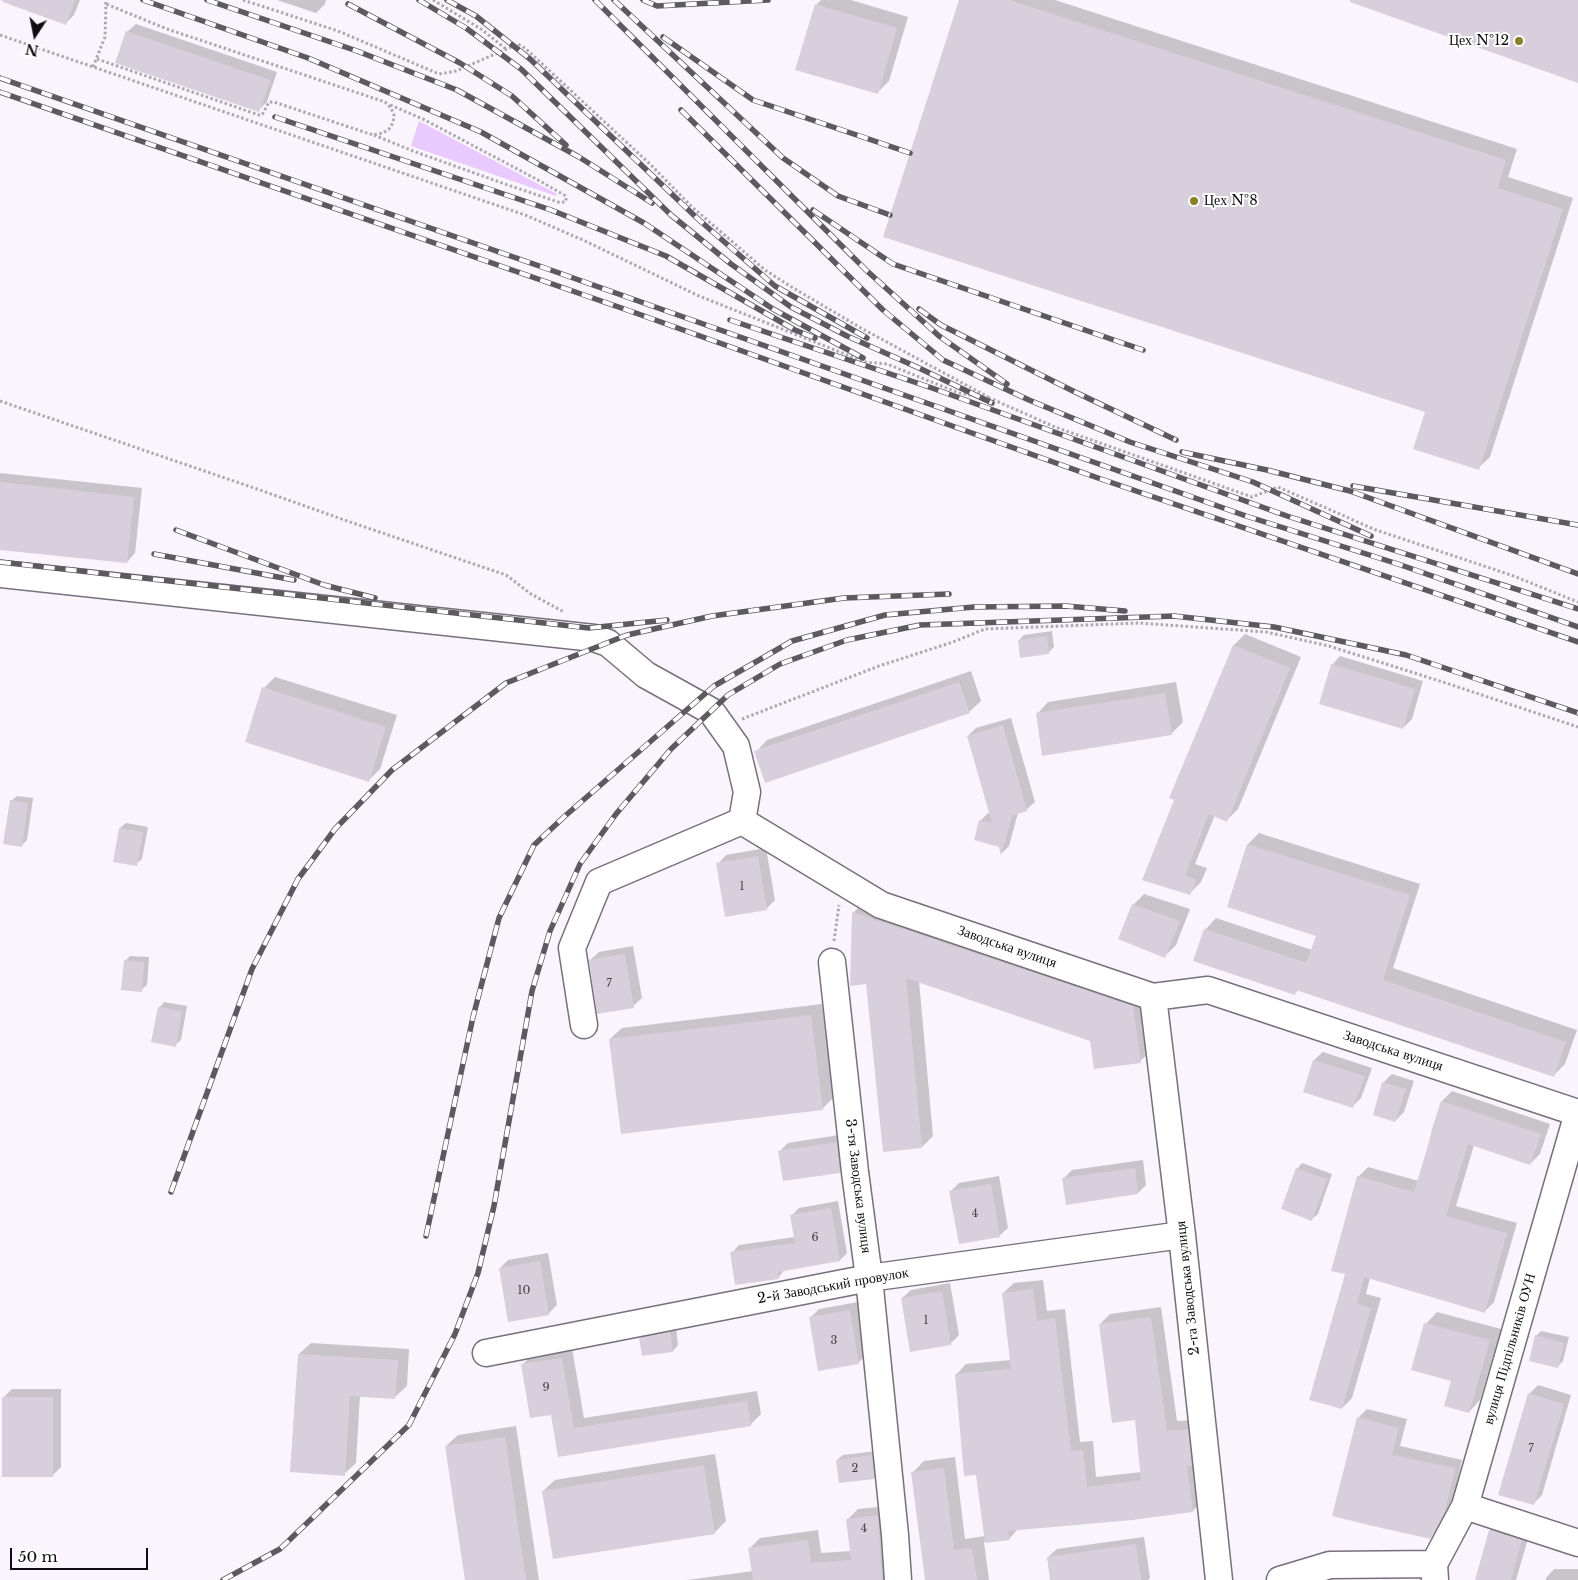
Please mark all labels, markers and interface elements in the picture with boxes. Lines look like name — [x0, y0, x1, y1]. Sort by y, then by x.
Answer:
north arrow — [10, 10, 60, 60]
place label: Цех №12 — [1449, 33, 1509, 49]
marker: Цех №12 — [1513, 35, 1525, 47]
text: N — [24, 40, 40, 60]
place label: Цех №8 — [1204, 193, 1258, 209]
marker: Цех №8 — [1188, 195, 1200, 207]
house number: 1 — [740, 880, 744, 894]
street label: Заводська вулиця — [955, 922, 1059, 972]
house number: 7 — [606, 977, 612, 991]
street label: Заводська вулиця — [1341, 1027, 1445, 1075]
street label: 3-тя Заводська вулиця — [841, 1118, 875, 1254]
house number: 4 — [972, 1207, 978, 1221]
street label: 2-га Заводська вулиця — [1173, 1220, 1203, 1356]
house number: 6 — [811, 1231, 819, 1245]
street label: 2-й Заводський провулок — [756, 1264, 910, 1308]
street label: вулиця Підпільників ОУН — [1480, 1271, 1540, 1427]
house number: 10 — [518, 1284, 530, 1298]
house number: 1 — [924, 1314, 928, 1328]
house number: 3 — [831, 1334, 837, 1348]
house number: 9 — [542, 1381, 550, 1395]
house number: 7 — [1528, 1442, 1534, 1456]
house number: 2 — [852, 1462, 858, 1476]
house number: 4 — [861, 1522, 867, 1536]
scale bar — [12, 1538, 150, 1570]
text: 50 m — [18, 1547, 58, 1566]

